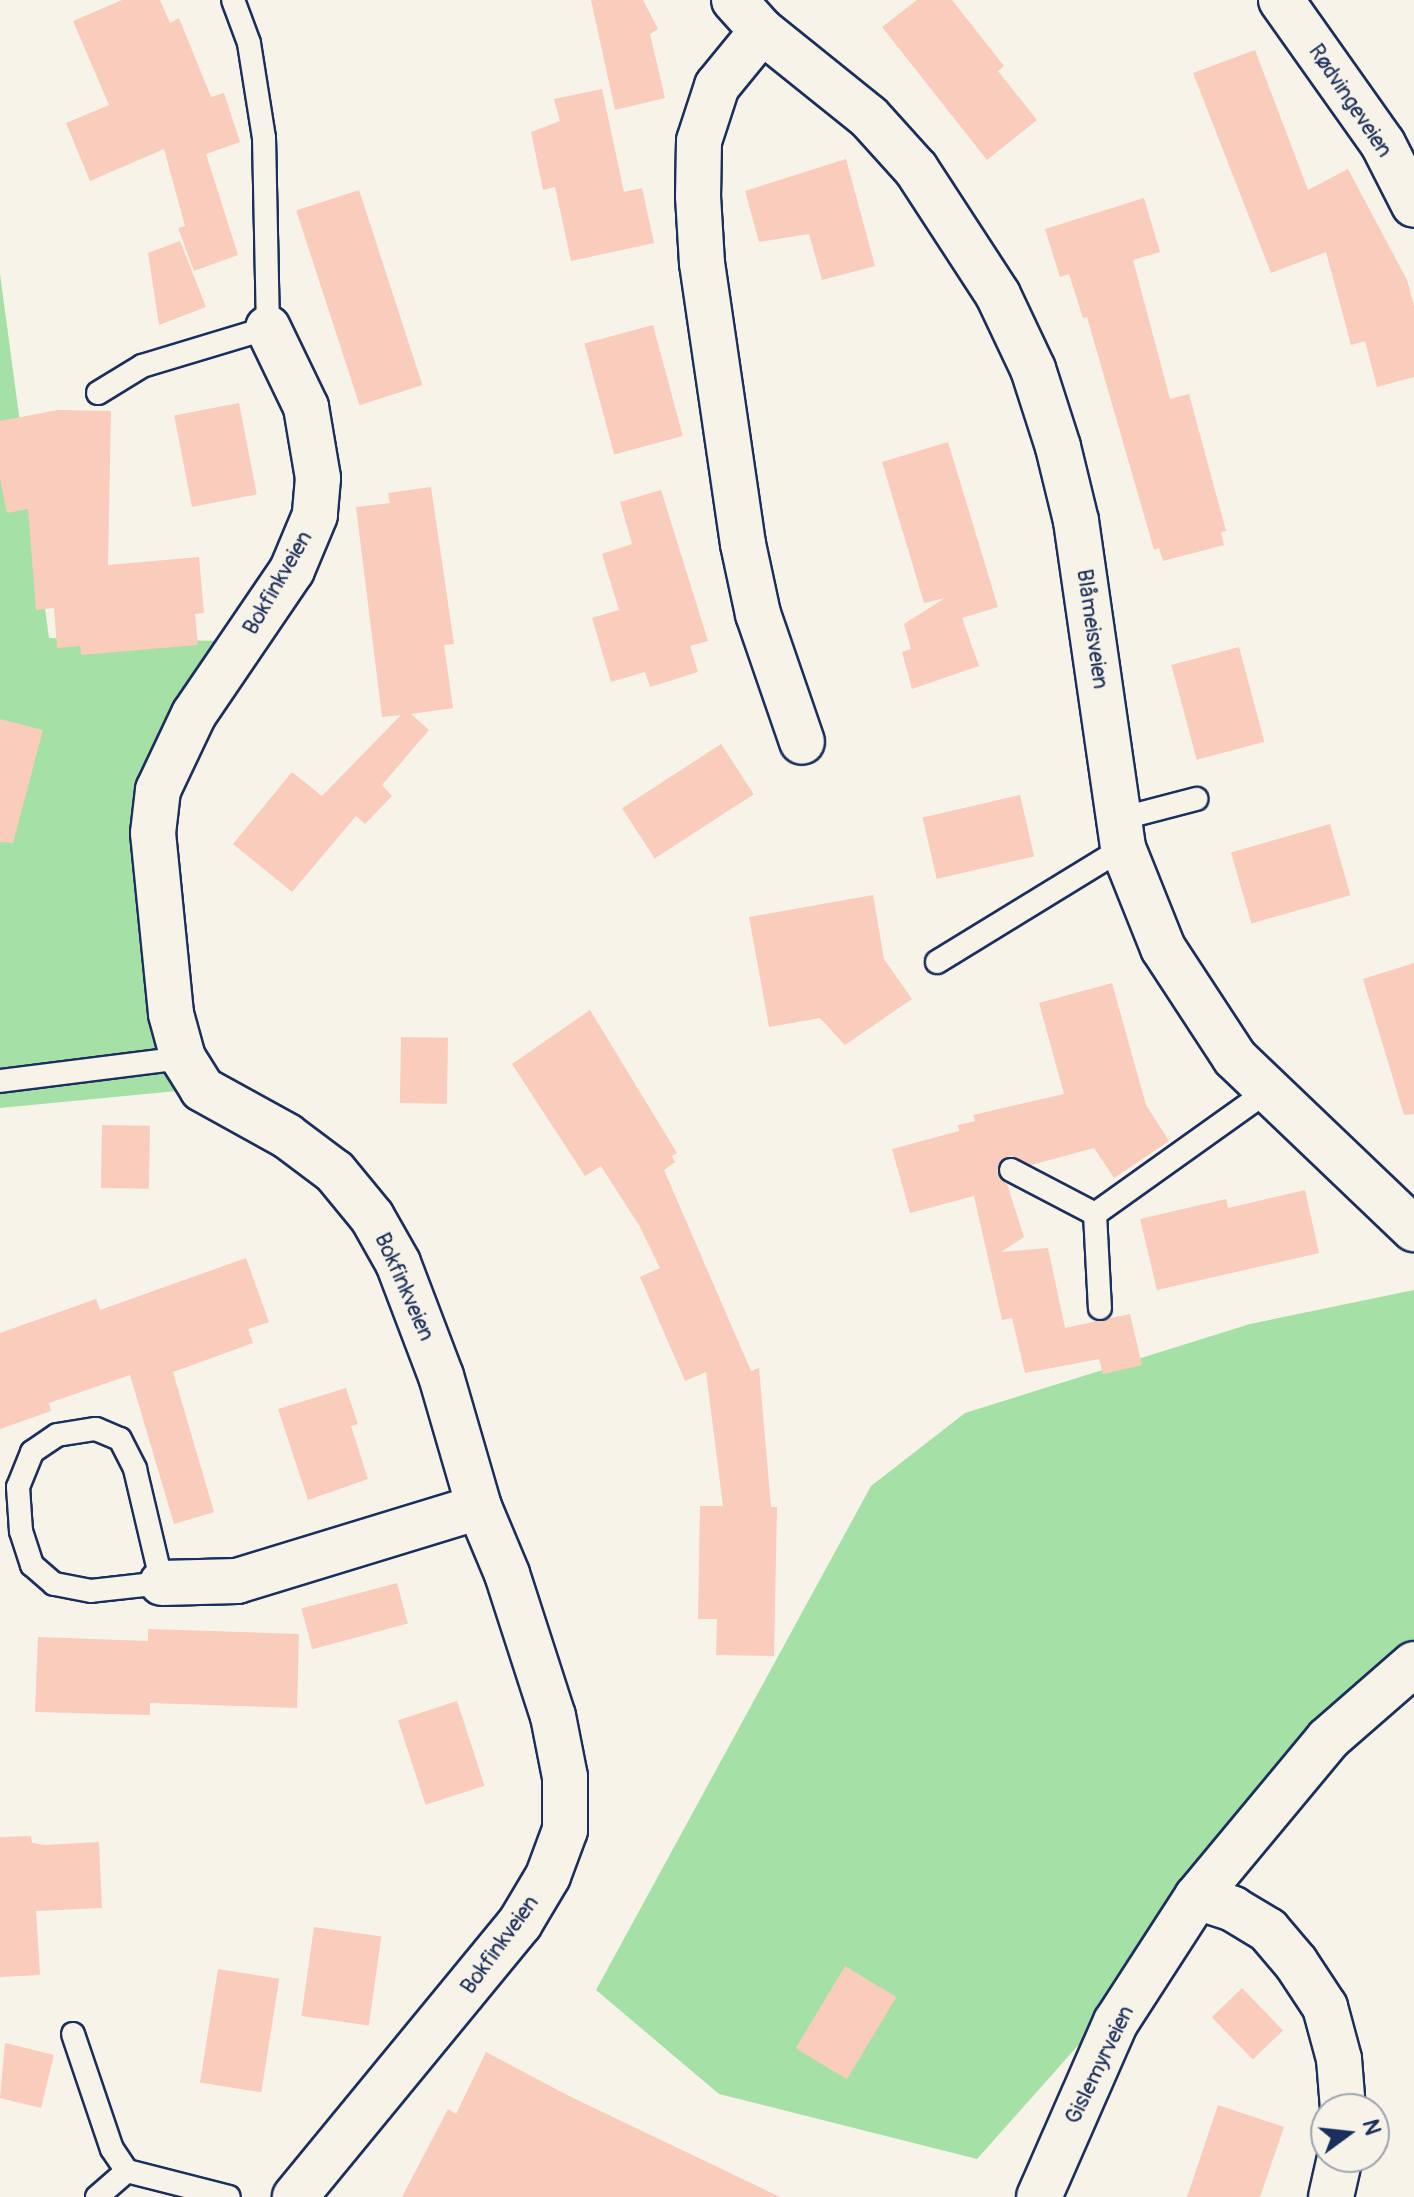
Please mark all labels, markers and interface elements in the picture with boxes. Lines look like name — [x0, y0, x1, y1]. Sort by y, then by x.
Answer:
street label: Rødvingeveien — [1302, 39, 1398, 163]
street label: Bokfinkveien — [238, 526, 318, 640]
street label: Blåmeisveien — [1071, 567, 1113, 691]
street label: Bokfinkveien — [368, 1229, 440, 1345]
street label: Bokfinkveien — [455, 1891, 545, 1999]
street label: Gislemyrveien — [1060, 2001, 1140, 2129]
north arrow — [1310, 2093, 1390, 2173]
text: N — [1356, 2116, 1387, 2138]

